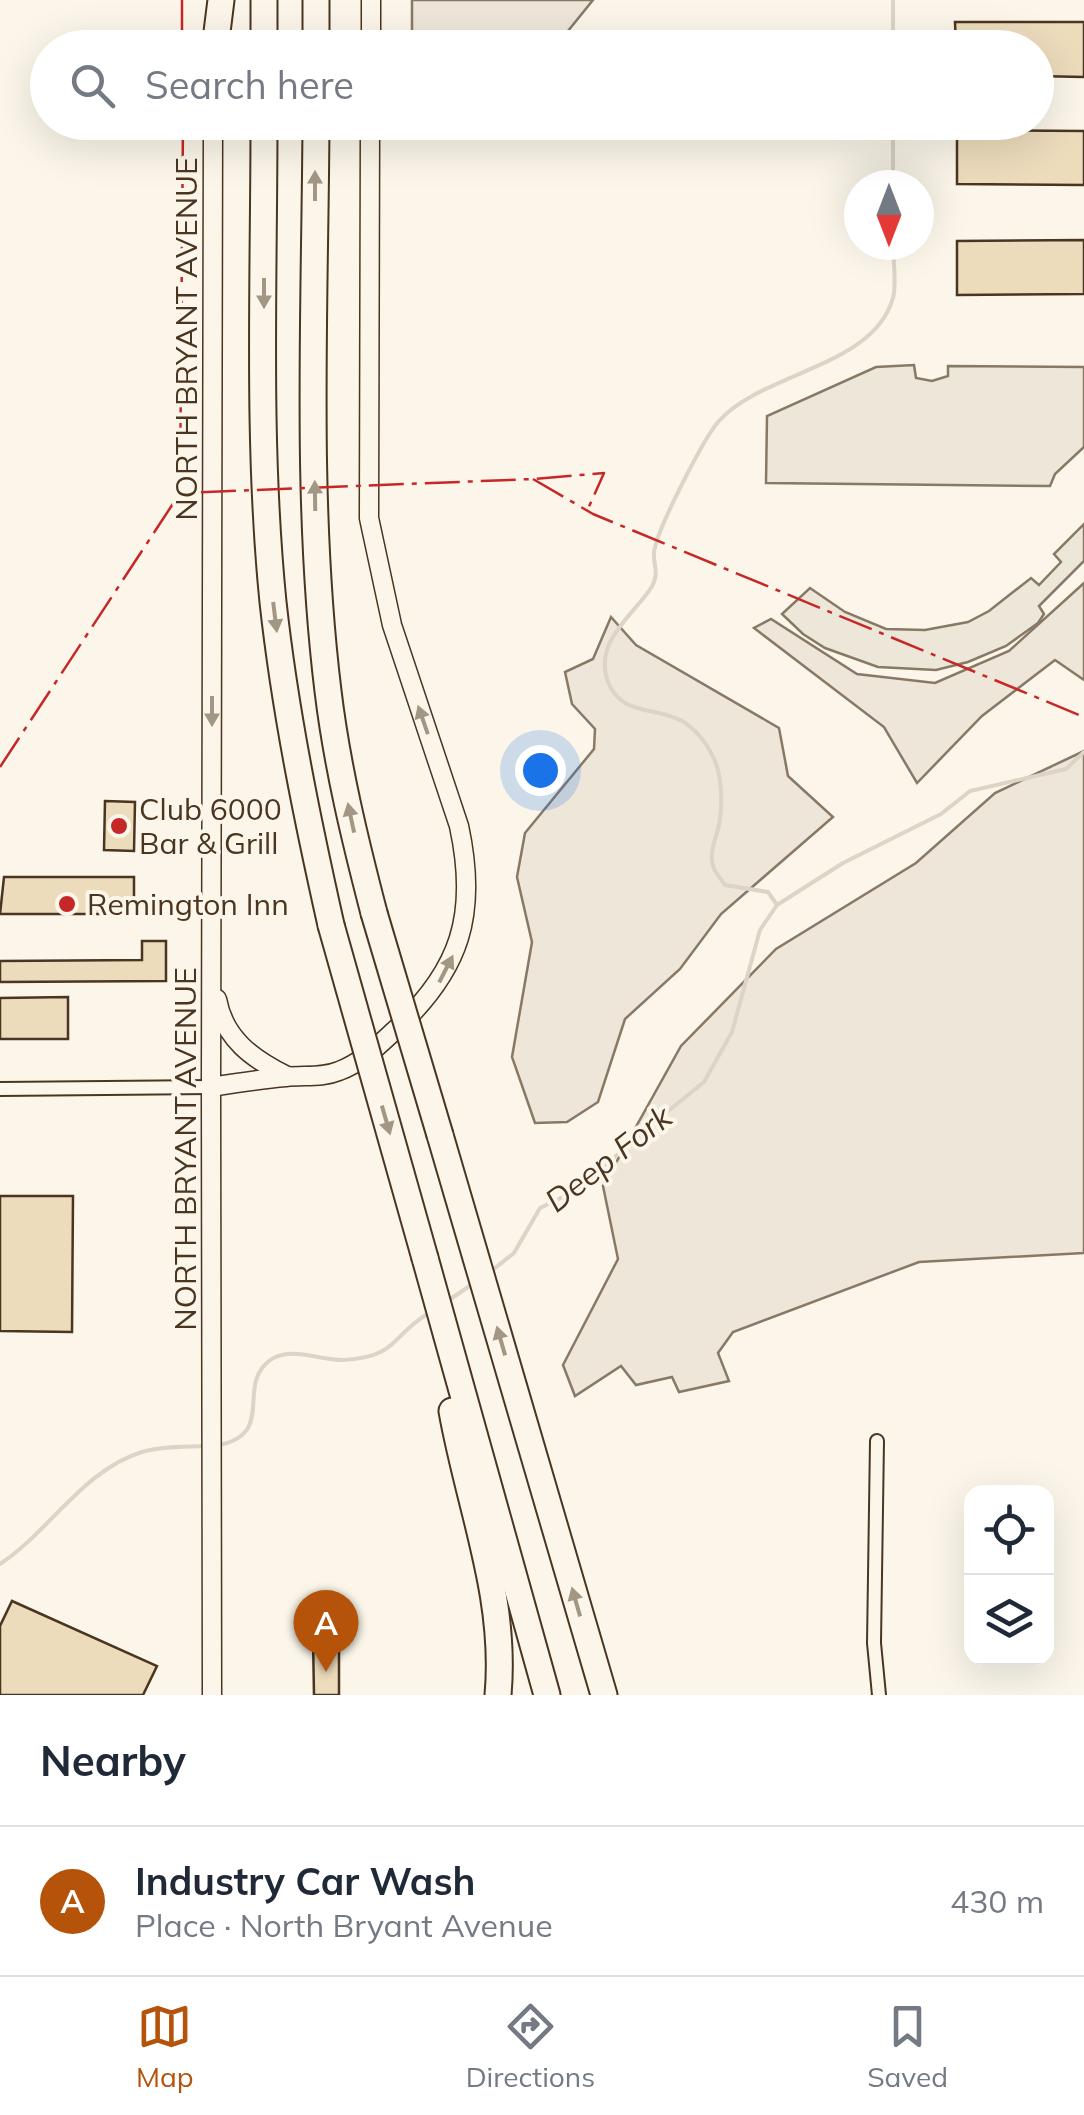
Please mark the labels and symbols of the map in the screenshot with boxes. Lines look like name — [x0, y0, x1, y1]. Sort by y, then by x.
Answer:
street label: NORTH BRYANT AVENUE — [167, 157, 205, 521]
one-way arrow — [308, 169, 324, 201]
north arrow — [844, 170, 934, 260]
one-way arrow — [256, 277, 272, 309]
one-way arrow — [307, 480, 323, 512]
one-way arrow — [267, 602, 283, 634]
one-way arrow — [204, 696, 220, 728]
one-way arrow — [415, 705, 430, 735]
your location — [515, 745, 566, 796]
place label: Club 6000 Bar & Grill — [139, 790, 282, 862]
one-way arrow — [343, 803, 358, 834]
marker: Club 6000 Bar & Grill — [108, 815, 130, 837]
place label: Remington Inn — [87, 885, 289, 923]
marker: Remington Inn — [56, 893, 78, 915]
one-way arrow — [437, 955, 454, 984]
street label: NORTH BRYANT AVENUE — [166, 967, 204, 1331]
water label: Deep Fork — [537, 1095, 681, 1220]
one-way arrow — [379, 1105, 394, 1135]
one-way arrow — [493, 1325, 508, 1356]
one-way arrow — [567, 1586, 583, 1617]
pin: A — [294, 1590, 358, 1672]

